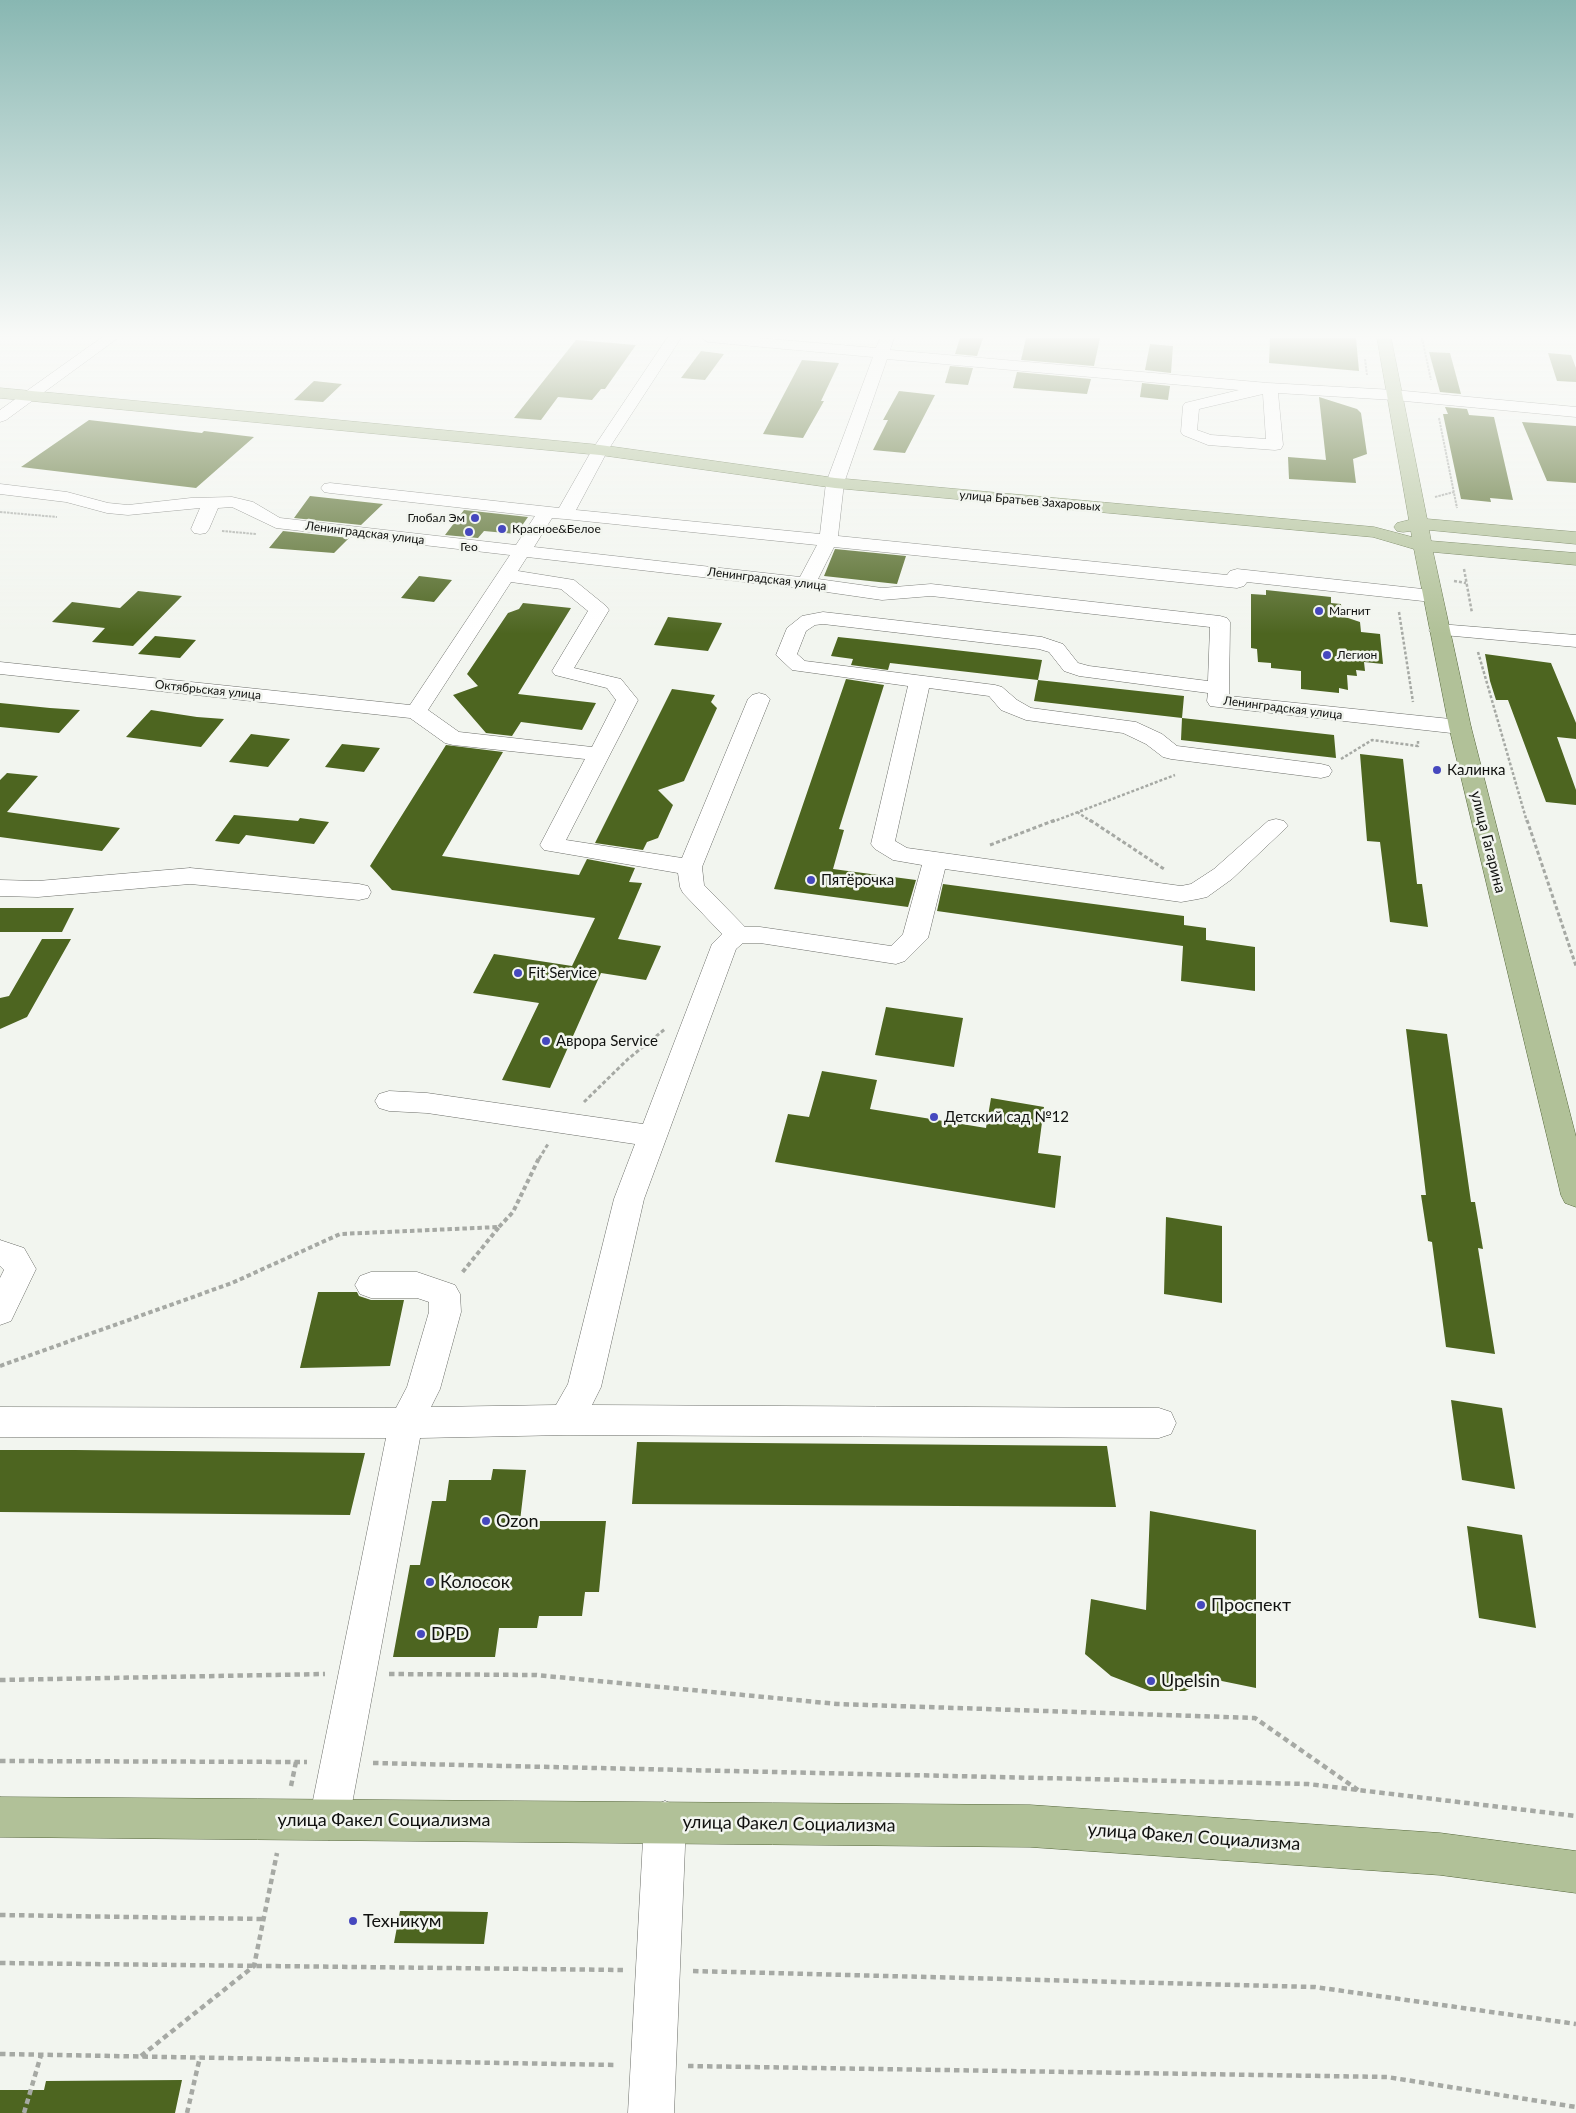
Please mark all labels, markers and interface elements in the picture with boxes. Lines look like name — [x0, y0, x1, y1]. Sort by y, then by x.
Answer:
street label: улица Братьев Захаровых — [959, 488, 1101, 514]
place label: Глобал Эм — [408, 511, 465, 525]
marker: Глобал Эм — [469, 512, 481, 524]
street label: Ленинградская улица — [305, 519, 425, 547]
place label: Красное&Белое — [512, 522, 601, 536]
marker: Красное&Белое — [496, 523, 508, 535]
marker: Гео — [463, 526, 475, 538]
place label: Гео — [460, 540, 478, 554]
street label: Ленинградская улица — [707, 565, 827, 593]
place label: Магнит — [1329, 604, 1371, 618]
marker: Магнит — [1313, 605, 1325, 617]
place label: Легион — [1337, 648, 1377, 662]
marker: Легион — [1321, 649, 1333, 661]
street label: Октябрьская улица — [154, 677, 262, 703]
street label: Ленинградская улица — [1223, 694, 1343, 722]
place label: Калинка — [1447, 761, 1505, 779]
marker: Калинка — [1431, 764, 1443, 776]
street label: улица Гагарина — [1467, 789, 1509, 895]
place label: Пятёрочка — [821, 871, 894, 889]
marker: Пятёрочка — [805, 874, 817, 886]
place label: Fit Service — [528, 964, 597, 982]
marker: Fit Service — [512, 967, 524, 979]
place label: Аврора Service — [556, 1032, 658, 1050]
marker: Аврора Service — [540, 1035, 552, 1047]
place label: Детский сад №12 — [944, 1108, 1069, 1126]
marker: Детский сад №12 — [928, 1111, 940, 1123]
place label: Ozon — [496, 1510, 538, 1532]
marker: Ozon — [480, 1515, 492, 1527]
place label: Колосок — [440, 1571, 510, 1593]
marker: Колосок — [424, 1576, 436, 1588]
place label: Проспект — [1211, 1594, 1291, 1616]
marker: Проспект — [1195, 1599, 1207, 1611]
place label: DPD — [431, 1623, 469, 1645]
marker: DPD — [415, 1628, 427, 1640]
place label: Upelsin — [1161, 1670, 1220, 1692]
marker: Upelsin — [1145, 1675, 1157, 1687]
street label: улица Факел Социализма — [277, 1809, 491, 1831]
street label: улица Факел Социализма — [682, 1811, 896, 1837]
street label: улица Факел Социализма — [1087, 1819, 1301, 1855]
place label: Техникум — [363, 1910, 442, 1932]
marker: Техникум — [347, 1915, 359, 1927]

